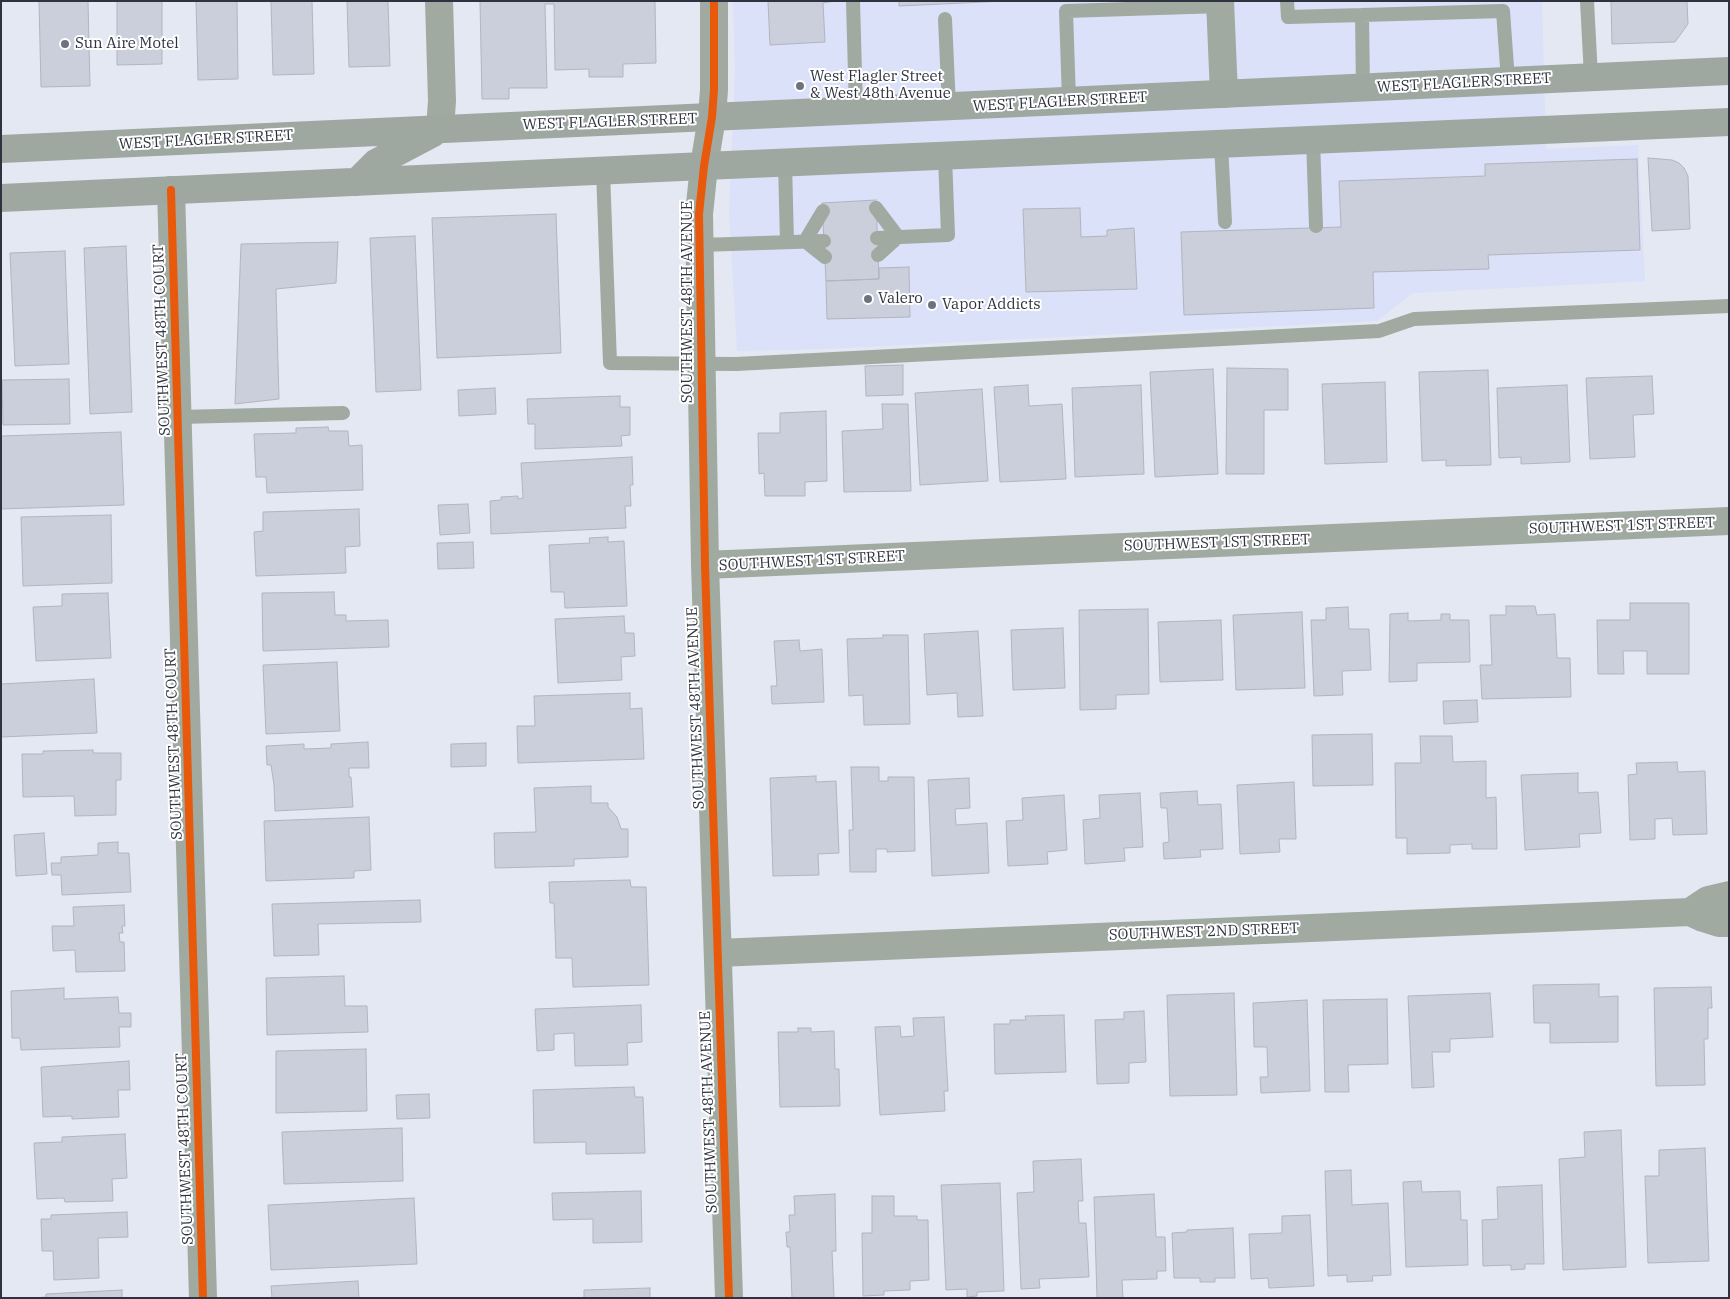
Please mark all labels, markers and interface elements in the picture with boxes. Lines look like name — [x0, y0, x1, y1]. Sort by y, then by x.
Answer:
place label: Sun Aire Motel — [75, 35, 179, 53]
marker: Sun Aire Motel — [59, 38, 71, 50]
place label: West Flagler Street & West 48th Avenue — [810, 68, 951, 103]
street label: WEST FLAGLER STREET — [1376, 69, 1552, 97]
marker: West Flagler Street & West 48th Avenue — [794, 80, 806, 92]
street label: WEST FLAGLER STREET — [972, 88, 1148, 116]
street label: WEST FLAGLER STREET — [522, 110, 698, 134]
street label: WEST FLAGLER STREET — [118, 126, 294, 154]
street label: SOUTHWEST 48TH AVENUE — [679, 201, 697, 403]
street label: SOUTHWEST 48TH COURT — [150, 244, 174, 436]
place label: Valero — [878, 290, 923, 308]
marker: Valero — [862, 293, 874, 305]
place label: Vapor Addicts — [942, 296, 1041, 314]
marker: Vapor Addicts — [926, 299, 938, 311]
street label: SOUTHWEST 1ST STREET — [1528, 514, 1716, 538]
street label: SOUTHWEST 1ST STREET — [1123, 531, 1311, 555]
street label: SOUTHWEST 1ST STREET — [718, 547, 906, 575]
street label: SOUTHWEST 48TH AVENUE — [683, 606, 709, 810]
street label: SOUTHWEST 48TH COURT — [162, 648, 186, 840]
street label: SOUTHWEST 2ND STREET — [1109, 920, 1299, 944]
street label: SOUTHWEST 48TH AVENUE — [696, 1010, 722, 1214]
street label: SOUTHWEST 48TH COURT — [173, 1053, 197, 1245]

